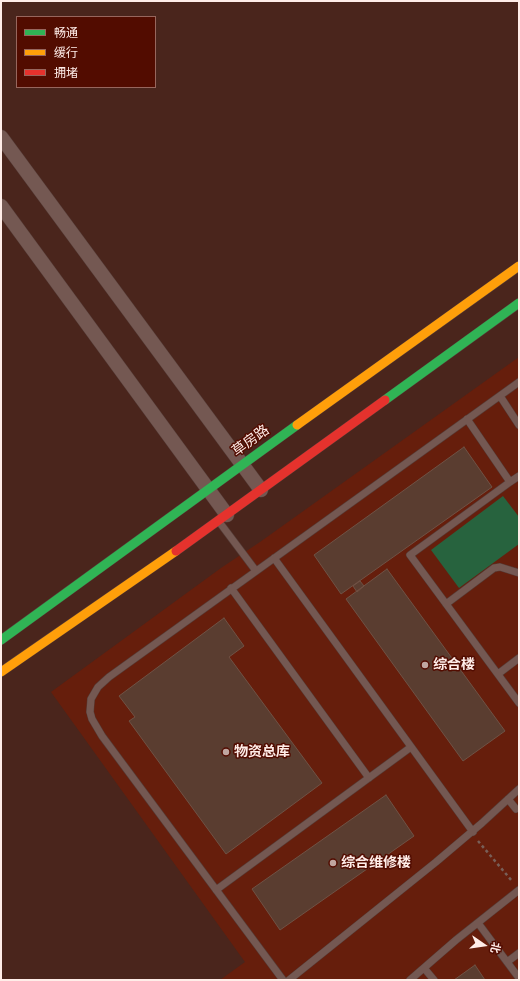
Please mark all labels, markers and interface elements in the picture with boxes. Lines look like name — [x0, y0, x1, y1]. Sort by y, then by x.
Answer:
legend — [16, 16, 156, 88]
text: 畅通 — [54, 25, 78, 41]
text: 缓行 — [54, 45, 78, 61]
text: 拥堵 — [54, 65, 78, 81]
street label: 草房路 — [229, 422, 273, 460]
place label: 综合楼 — [433, 657, 475, 673]
marker: 综合楼 — [420, 660, 430, 670]
place label: 物资总库 — [234, 744, 290, 760]
marker: 物资总库 — [221, 747, 231, 757]
place label: 综合维修楼 — [341, 855, 411, 871]
marker: 综合维修楼 — [328, 858, 338, 868]
north arrow — [464, 925, 504, 965]
text: 北 — [488, 941, 504, 955]

